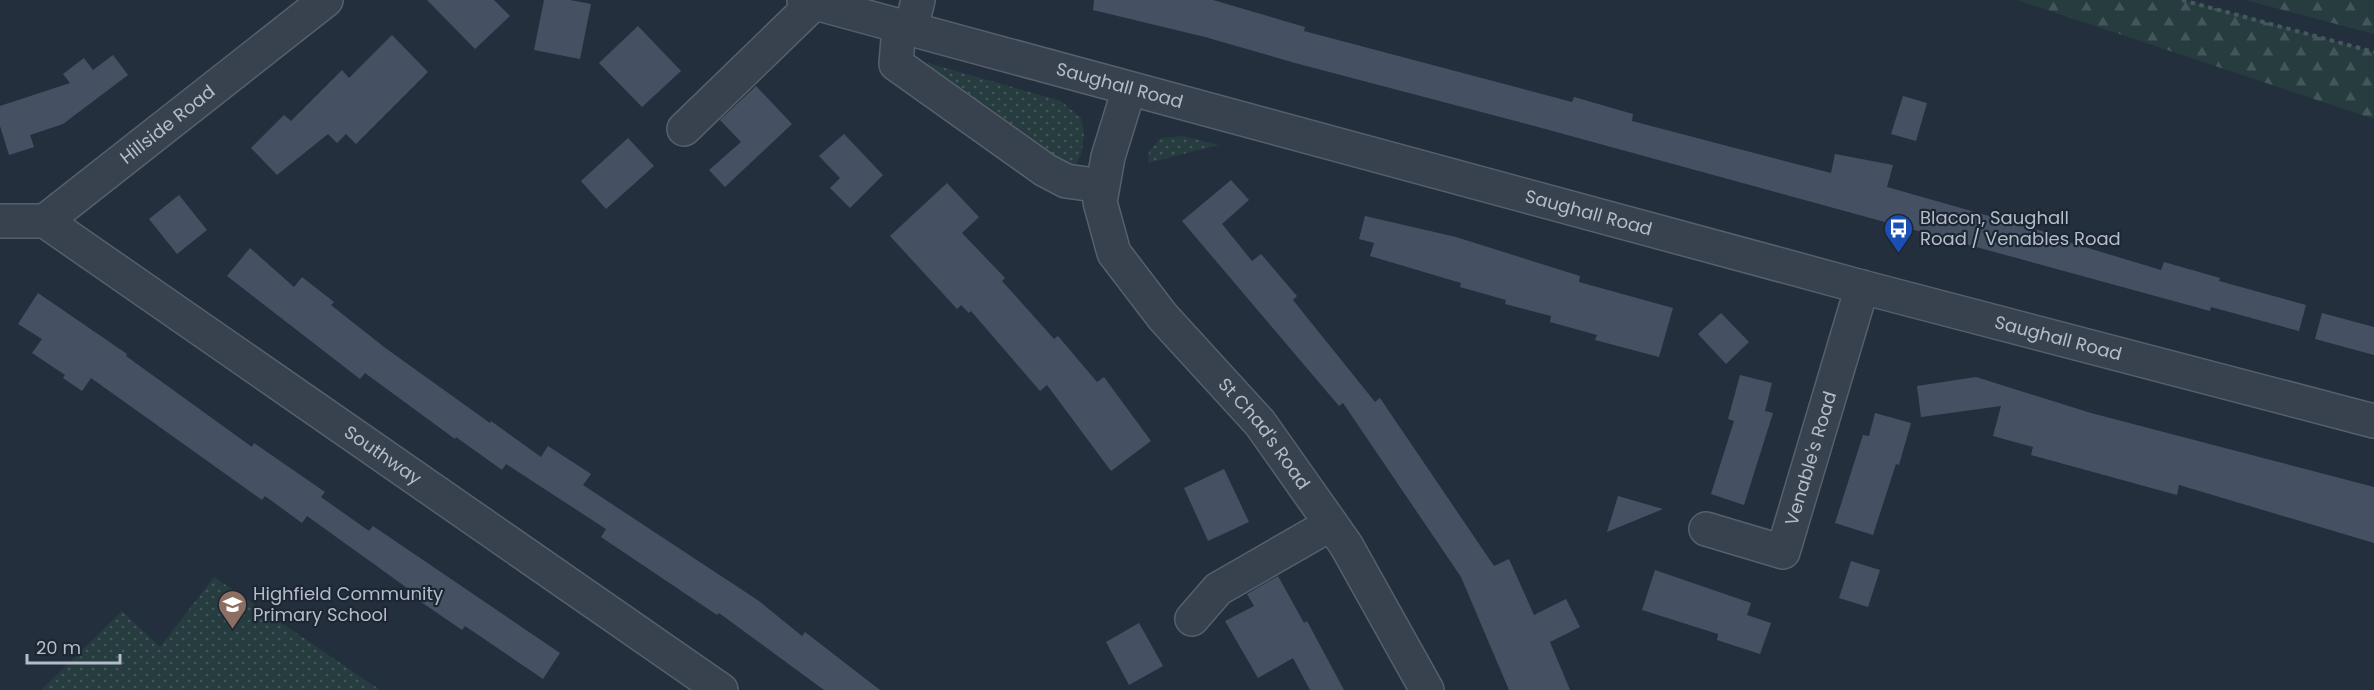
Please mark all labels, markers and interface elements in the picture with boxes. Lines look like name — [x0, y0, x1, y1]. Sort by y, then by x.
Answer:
street label: Saughall Road — [1053, 56, 1186, 114]
street label: Hillside Road — [115, 79, 220, 169]
street label: Saughall Road — [1522, 183, 1655, 242]
place label: Blacon, Saughall Road / Venables Road — [1920, 205, 2121, 251]
bus stop icon: Blacon, Saughall Road / Venables Road — [1883, 212, 1915, 254]
street label: Saughall Road — [1992, 309, 2125, 366]
street label: St Chad's Road — [1213, 372, 1316, 494]
street label: Venable's Road — [1779, 388, 1842, 528]
street label: Southway — [339, 419, 427, 490]
place label: Highfield Community Primary School — [253, 581, 443, 627]
school or university icon: Highfield Community Primary School — [216, 588, 248, 630]
scale bar — [27, 627, 120, 665]
text: 20 m — [36, 635, 81, 660]

